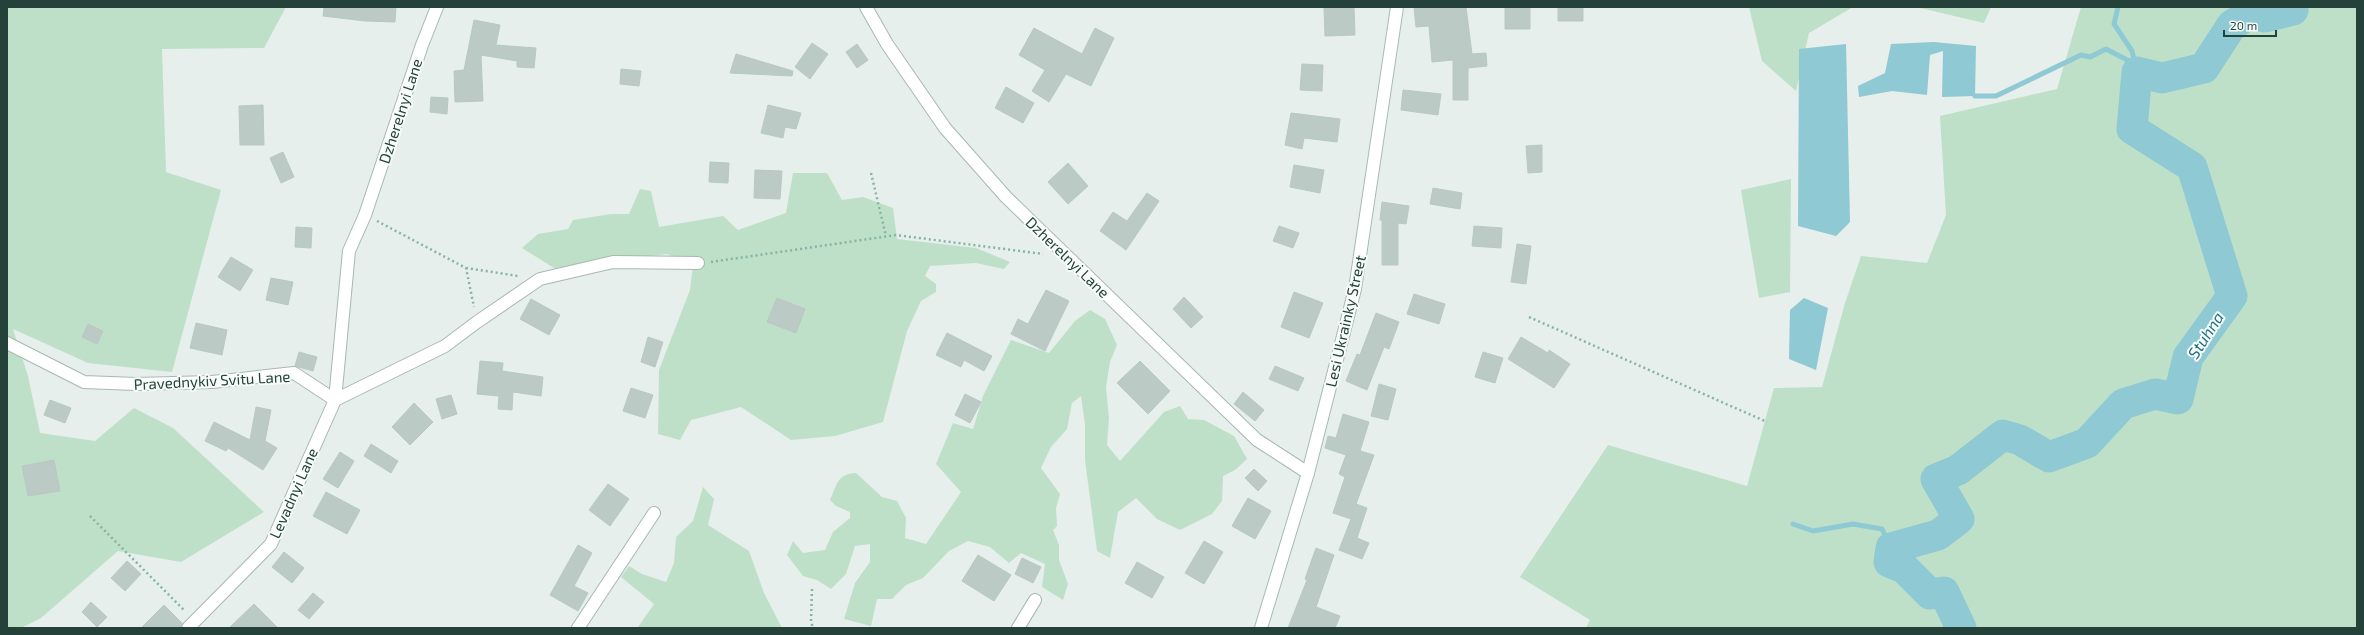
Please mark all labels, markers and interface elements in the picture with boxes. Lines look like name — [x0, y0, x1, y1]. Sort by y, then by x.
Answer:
scale bar — [2224, 12, 2276, 38]
text: 20 m — [2230, 18, 2257, 32]
street label: Dzherelnyi Lane — [375, 56, 425, 166]
street label: Dzherelnyi Lane — [1022, 213, 1114, 301]
street label: Lesi Ukrainky Street — [1321, 253, 1369, 389]
water label: Stuhna — [2183, 308, 2227, 362]
street label: Pravednykiv Svitu Lane — [133, 367, 291, 393]
street label: Levadnyi Lane — [265, 445, 321, 541]

